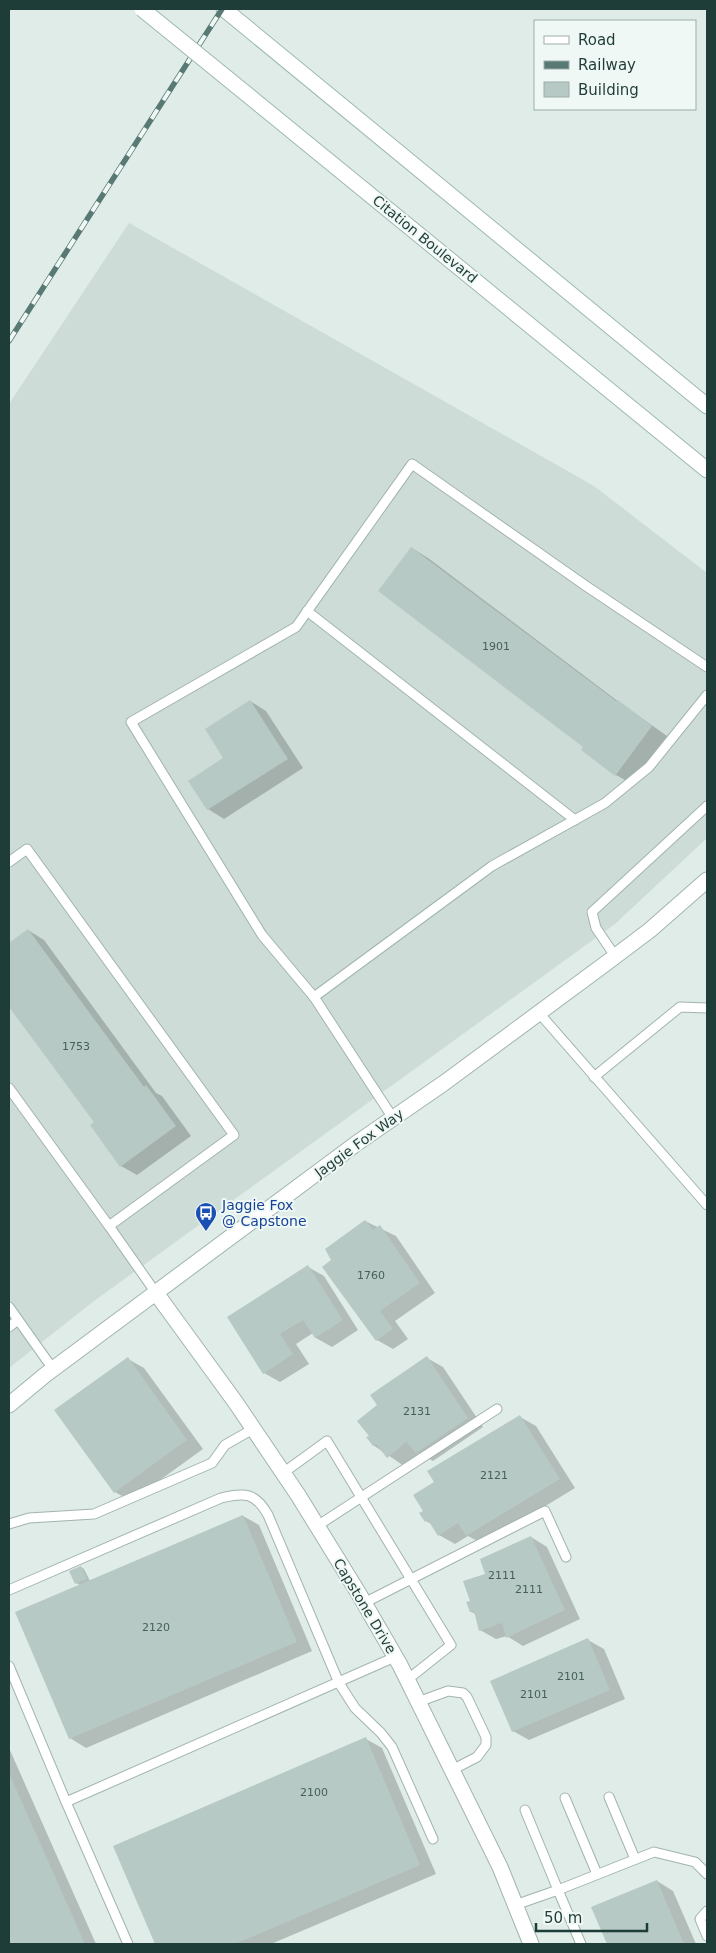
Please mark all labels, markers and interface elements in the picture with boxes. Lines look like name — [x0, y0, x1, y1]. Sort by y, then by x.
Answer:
legend — [534, 20, 696, 110]
text: Road — [578, 31, 616, 49]
text: Railway — [578, 56, 636, 74]
text: Building — [578, 81, 639, 99]
street label: Citation Boulevard — [370, 192, 480, 286]
house number: 1901 — [482, 640, 510, 653]
house number: 1753 — [62, 1040, 90, 1053]
street label: Jaggie Fox Way — [311, 1105, 406, 1181]
place label: Jaggie Fox @ Capstone — [221, 1197, 307, 1229]
bus stop icon: Jaggie Fox @ Capstone — [194, 1201, 218, 1232]
house number: 1760 — [357, 1269, 385, 1282]
house number: 2131 — [403, 1405, 431, 1418]
house number: 2121 — [480, 1469, 508, 1482]
street label: Capstone Drive — [330, 1556, 400, 1656]
house number: 2111 — [488, 1569, 516, 1582]
house number: 2111 — [515, 1583, 543, 1596]
house number: 2120 — [142, 1621, 170, 1634]
house number: 2101 — [557, 1670, 585, 1683]
house number: 2101 — [520, 1688, 548, 1701]
house number: 2100 — [300, 1786, 328, 1799]
scale bar — [536, 1900, 647, 1932]
text: 50 m — [544, 1909, 582, 1927]

